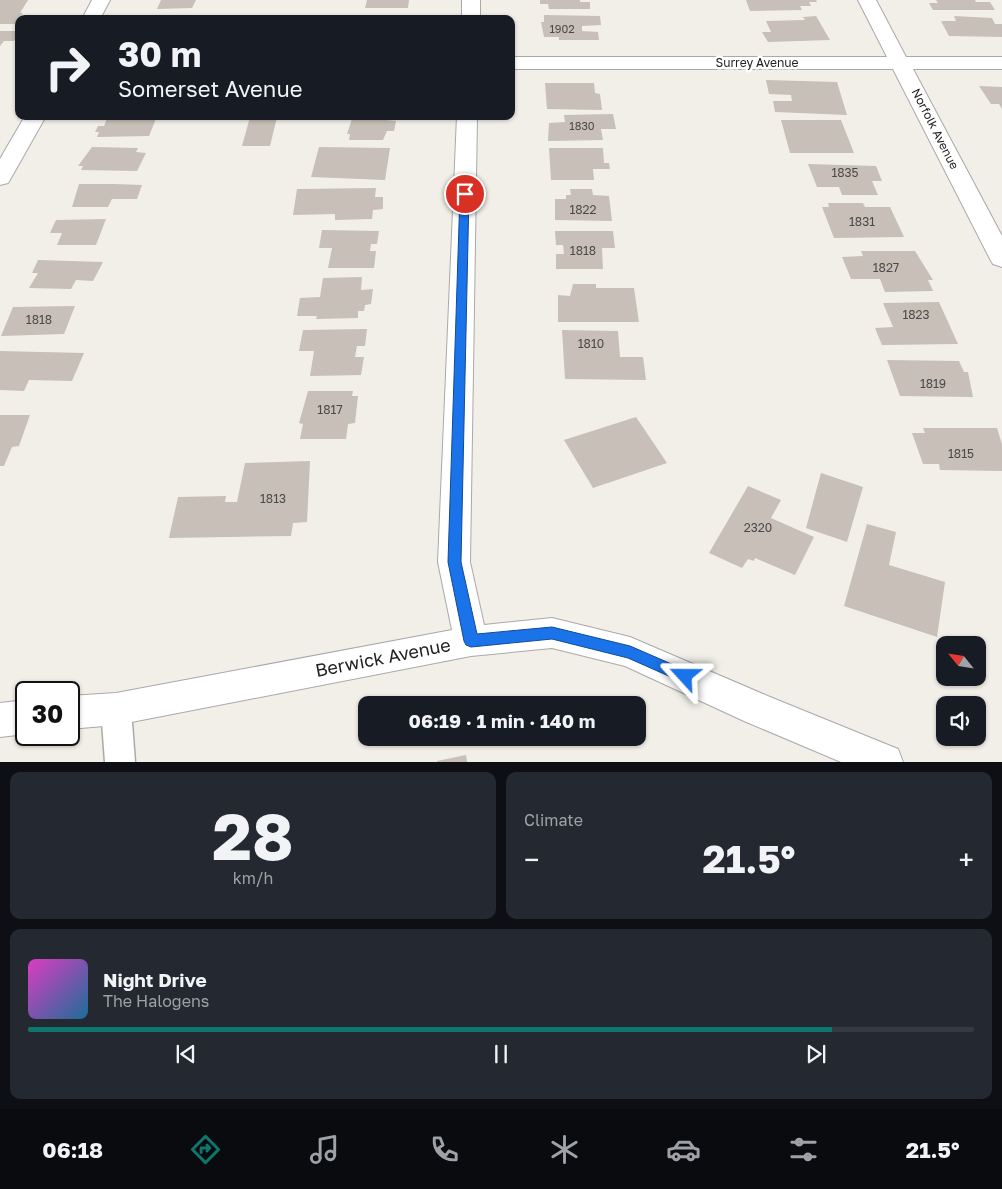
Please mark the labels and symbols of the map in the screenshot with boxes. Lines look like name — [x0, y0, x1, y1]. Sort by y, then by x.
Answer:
house number: 1902 — [549, 22, 575, 35]
street label: Surrey Avenue — [716, 55, 799, 70]
street label: Norfolk Avenue — [909, 86, 962, 172]
house number: 1830 — [569, 119, 595, 132]
house number: 1835 — [831, 165, 859, 180]
pin — [444, 173, 486, 215]
house number: 1822 — [569, 202, 597, 217]
house number: 1831 — [849, 214, 875, 229]
house number: 1818 — [570, 243, 596, 258]
house number: 1827 — [873, 260, 899, 275]
house number: 1823 — [902, 307, 930, 322]
house number: 1818 — [26, 312, 52, 327]
house number: 1810 — [578, 336, 604, 351]
house number: 1819 — [920, 376, 946, 391]
house number: 1817 — [317, 402, 343, 417]
house number: 1815 — [948, 446, 974, 461]
house number: 1813 — [260, 491, 286, 506]
house number: 2320 — [744, 520, 772, 535]
street label: Berwick Avenue — [313, 633, 452, 681]
north arrow — [936, 636, 986, 686]
position arrow — [658, 649, 710, 701]
speed limit sign: 30 — [15, 681, 80, 746]

